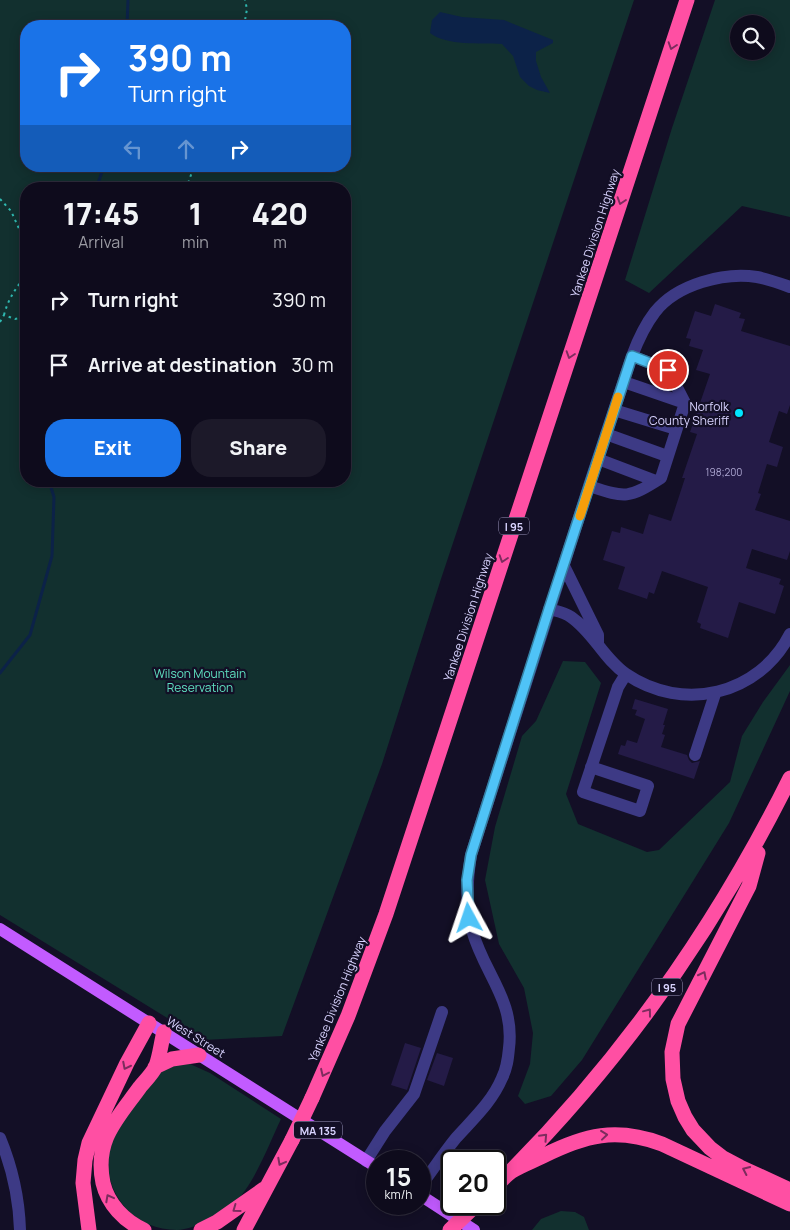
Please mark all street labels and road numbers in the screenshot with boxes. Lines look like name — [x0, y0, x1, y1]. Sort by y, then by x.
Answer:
street label: Yankee Division Highway — [566, 166, 624, 299]
road number: I 95 — [499, 518, 529, 534]
street label: Yankee Division Highway — [439, 550, 497, 683]
street label: Yankee Division Highway — [304, 933, 370, 1064]
road number: I 95 — [652, 979, 682, 996]
street label: West Street — [163, 1012, 229, 1062]
road number: MA 135 — [294, 1122, 342, 1138]

